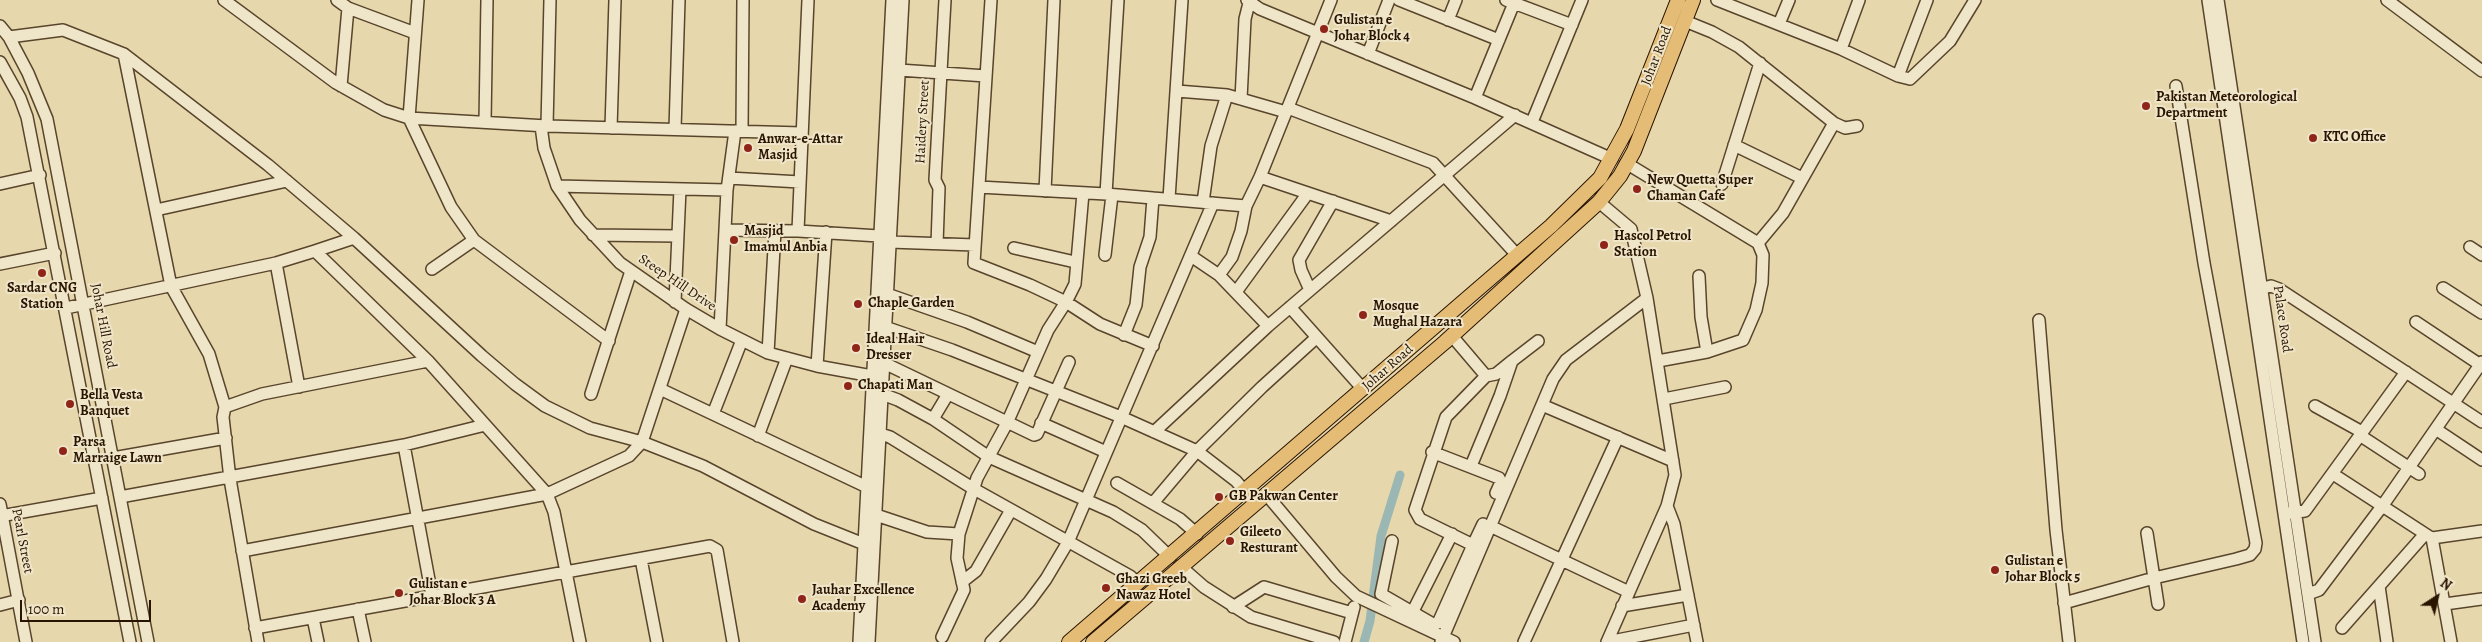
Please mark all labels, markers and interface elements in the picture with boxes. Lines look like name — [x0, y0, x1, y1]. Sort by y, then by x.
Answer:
place label: Gulistan e Johar Block 4 — [1334, 13, 1410, 46]
marker: Gulistan e Johar Block 4 — [1318, 23, 1330, 35]
street label: Johar Road — [1638, 24, 1676, 88]
street label: Haidery Street — [912, 80, 934, 164]
place label: Pakistan Meteorological Department — [2156, 90, 2297, 122]
marker: Pakistan Meteorological Department — [2140, 100, 2152, 112]
place label: KTC Office — [2323, 130, 2386, 146]
place label: Anwar-e-Attar Masjid — [758, 132, 843, 164]
marker: KTC Office — [2307, 132, 2319, 144]
marker: Anwar-e-Attar Masjid — [742, 142, 754, 154]
place label: New Quetta Super Chaman Cafe — [1647, 173, 1753, 206]
marker: New Quetta Super Chaman Cafe — [1631, 183, 1643, 195]
place label: Masjid Imamul Anbia — [744, 224, 827, 256]
place label: Hascol Petrol Station — [1614, 229, 1691, 262]
marker: Masjid Imamul Anbia — [728, 234, 740, 246]
marker: Hascol Petrol Station — [1598, 239, 1610, 251]
street label: Steep Hill Drive — [635, 251, 719, 315]
marker: Sardar CNG Station — [36, 267, 48, 279]
place label: Sardar CNG Station — [7, 281, 77, 314]
street label: Johar Hill Road — [87, 282, 119, 370]
street label: Palace Road — [2269, 284, 2295, 354]
place label: Chaple Garden — [868, 296, 954, 312]
marker: Chaple Garden — [852, 298, 864, 310]
place label: Mosque Mughal Hazara — [1373, 299, 1462, 332]
marker: Mosque Mughal Hazara — [1357, 309, 1369, 321]
place label: Ideal Hair Dresser — [866, 332, 925, 364]
street label: Johar Road — [1359, 341, 1417, 395]
marker: Ideal Hair Dresser — [850, 342, 862, 354]
place label: Chapati Man — [858, 378, 933, 394]
marker: Chapati Man — [842, 380, 854, 392]
place label: Bella Vesta Banquet — [80, 388, 143, 421]
marker: Bella Vesta Banquet — [64, 398, 76, 410]
place label: Parsa Marraige Lawn — [73, 435, 162, 468]
marker: Parsa Marraige Lawn — [57, 445, 69, 457]
place label: GB Pakwan Center — [1229, 489, 1338, 505]
marker: GB Pakwan Center — [1213, 491, 1225, 503]
street label: Pearl Street — [7, 507, 37, 575]
place label: Gileeto Resturant — [1240, 525, 1298, 558]
marker: Gileeto Resturant — [1224, 535, 1236, 547]
place label: Gulistan e Johar Block 5 — [2005, 554, 2080, 586]
marker: Gulistan e Johar Block 5 — [1989, 564, 2001, 576]
place label: Ghazi Greeb Nawaz Hotel — [1116, 572, 1190, 604]
north arrow — [2412, 572, 2462, 622]
text: N — [2436, 574, 2456, 595]
place label: Gulistan e Johar Block 3 A — [409, 577, 496, 610]
marker: Ghazi Greeb Nawaz Hotel — [1100, 582, 1112, 594]
place label: Jauhar Excellence Academy — [812, 583, 915, 616]
marker: Gulistan e Johar Block 3 A — [393, 587, 405, 599]
scale bar — [22, 590, 154, 622]
marker: Jauhar Excellence Academy — [796, 593, 808, 605]
text: 100 m — [28, 599, 65, 619]

